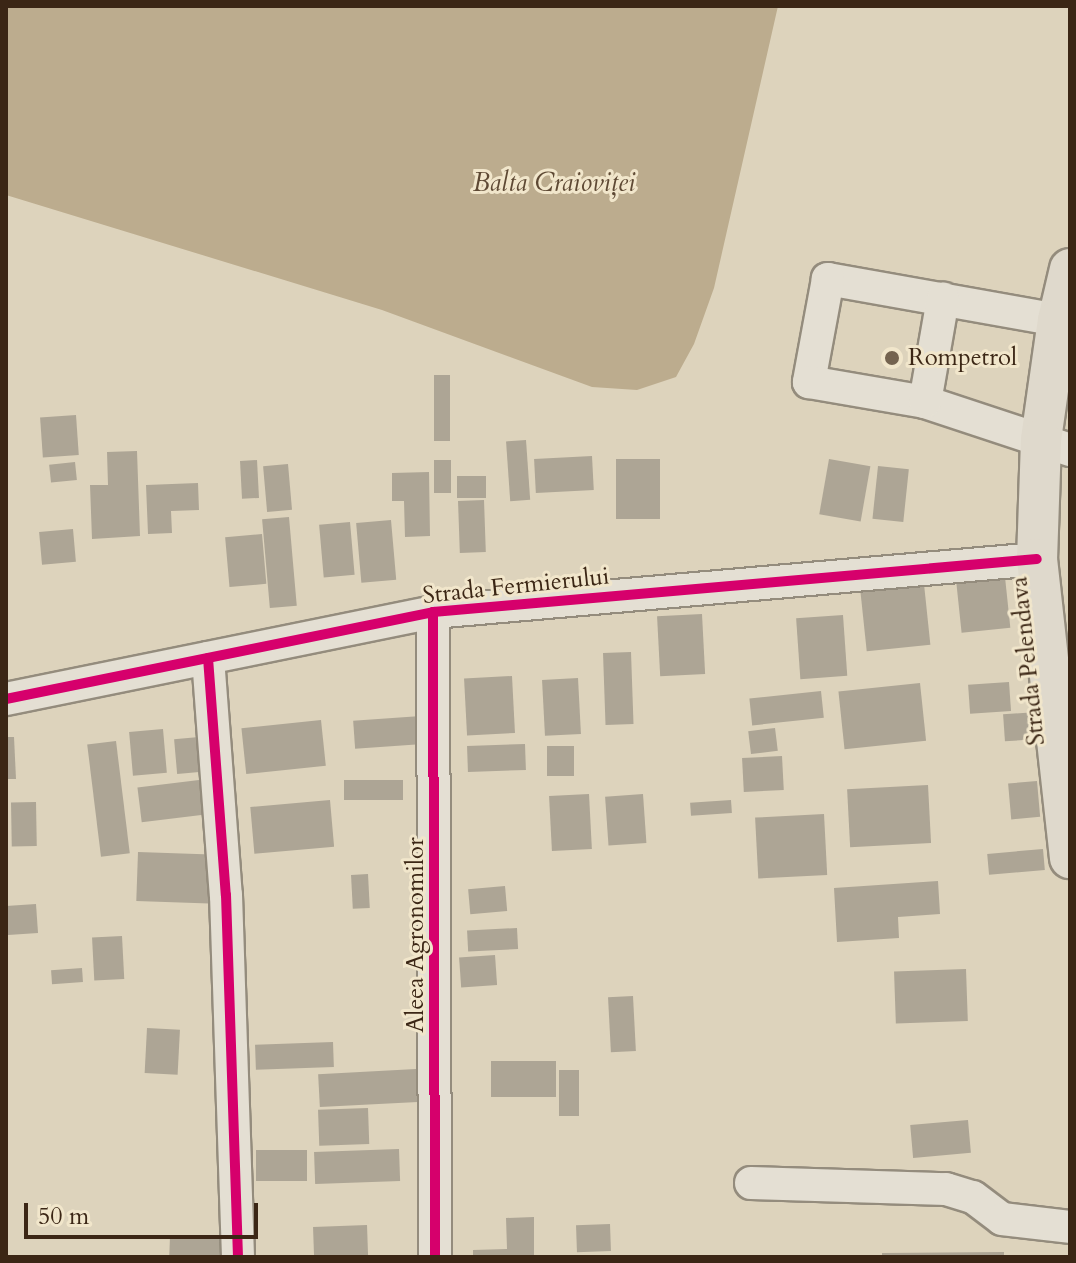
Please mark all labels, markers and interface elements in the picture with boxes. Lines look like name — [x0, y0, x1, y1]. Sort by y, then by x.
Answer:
water label: Balta Craioviței — [473, 167, 635, 199]
place label: Rompetrol — [908, 344, 1017, 372]
marker: Rompetrol — [883, 349, 901, 367]
street label: Strada Fermierului — [421, 562, 611, 610]
street label: Strada Pelendava — [1005, 575, 1051, 747]
street label: Aleea Agronomilor — [402, 837, 430, 1033]
scale bar — [28, 1187, 262, 1237]
text: 50 m — [38, 1200, 89, 1233]

